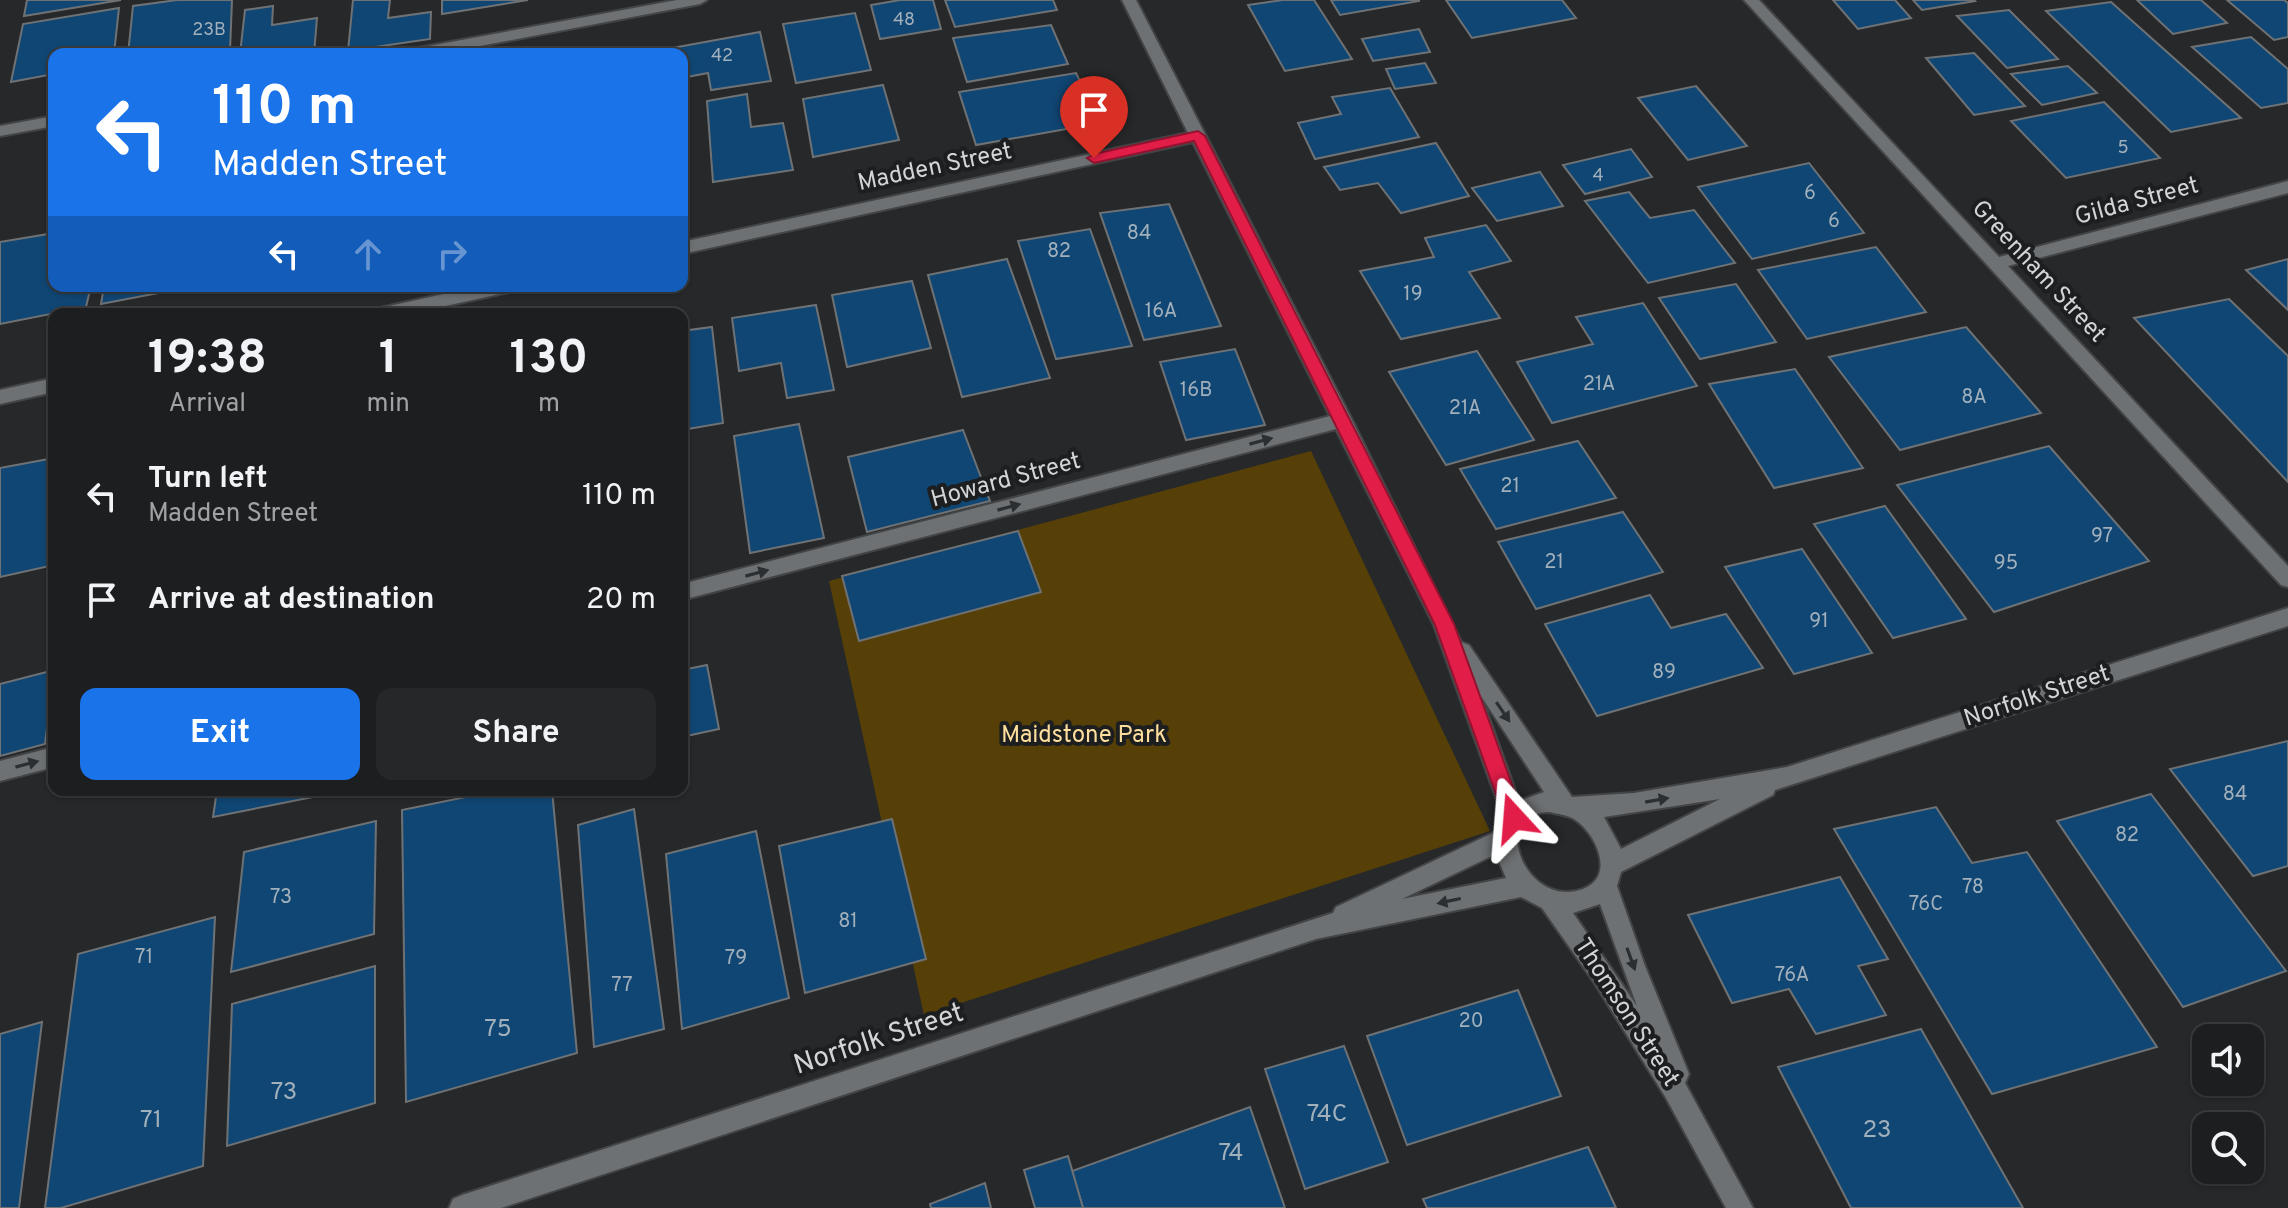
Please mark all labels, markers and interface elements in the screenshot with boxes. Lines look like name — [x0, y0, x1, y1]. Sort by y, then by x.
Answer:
house number: 48 — [893, 9, 915, 32]
house number: 23B — [192, 19, 226, 42]
house number: 42 — [711, 45, 733, 68]
text: 110 m — [212, 74, 357, 144]
pin — [1060, 76, 1128, 158]
icon: left — [80, 80, 184, 184]
icon: arrive — [1072, 88, 1116, 132]
street label: Madden Street — [855, 137, 1015, 199]
house number: 5 — [2117, 137, 2129, 160]
text: Madden Street — [212, 143, 447, 189]
house number: 4 — [1592, 165, 1604, 188]
street label: Gilda Street — [2072, 171, 2202, 233]
house number: 6 — [1804, 181, 1816, 207]
street label: Greenham Street — [1964, 195, 2112, 349]
house number: 6 — [1828, 209, 1840, 235]
house number: 84 — [1127, 221, 1151, 247]
icon: left — [262, 232, 306, 276]
icon: ahead — [346, 232, 390, 276]
icon: right — [430, 232, 474, 276]
house number: 82 — [1047, 239, 1071, 265]
house number: 19 — [1403, 282, 1423, 308]
house number: 16A — [1145, 299, 1177, 325]
text: 19:38 — [148, 330, 267, 390]
text: 1 — [379, 330, 398, 390]
text: 130 — [510, 330, 588, 390]
house number: 21A — [1583, 372, 1615, 398]
house number: 16B — [1180, 378, 1212, 404]
house number: 8A — [1961, 385, 1987, 411]
text: Arrival — [169, 388, 246, 421]
text: min — [367, 388, 410, 421]
text: m — [538, 388, 560, 421]
house number: 21A — [1449, 396, 1481, 422]
one-way arrow — [1249, 434, 1273, 447]
street label: Howard Street — [928, 447, 1084, 515]
text: Turn left — [148, 461, 268, 498]
icon: left — [80, 474, 124, 518]
house number: 21 — [1500, 474, 1520, 500]
text: 110 m — [582, 478, 656, 515]
text: Madden Street — [148, 498, 318, 531]
one-way arrow — [997, 500, 1022, 512]
house number: 97 — [2091, 524, 2113, 550]
house number: 21 — [1544, 550, 1564, 576]
house number: 95 — [1994, 551, 2018, 577]
one-way arrow — [745, 566, 770, 578]
icon: arrive — [80, 578, 124, 622]
text: Arrive at destination — [148, 582, 434, 619]
text: 20 m — [586, 582, 656, 619]
house number: 91 — [1809, 609, 1829, 635]
street label: Norfolk Street — [1960, 659, 2114, 735]
house number: 89 — [1652, 660, 1676, 686]
button: Exit — [80, 688, 360, 780]
button: Share — [376, 688, 656, 780]
one-way arrow — [1495, 702, 1510, 723]
park label: Maidstone Park — [1001, 721, 1167, 751]
one-way arrow — [15, 757, 40, 769]
position arrow — [1472, 776, 1556, 860]
house number: 84 — [2223, 782, 2247, 808]
one-way arrow — [1645, 794, 1670, 806]
house number: 82 — [2115, 823, 2139, 849]
house number: 78 — [1962, 875, 1984, 901]
house number: 73 — [270, 885, 292, 911]
house number: 76C — [1909, 892, 1943, 918]
one-way arrow — [1436, 895, 1461, 908]
house number: 81 — [838, 909, 858, 935]
street label: Thomson Street — [1567, 933, 1685, 1093]
house number: 71 — [135, 945, 153, 971]
house number: 79 — [725, 946, 747, 972]
one-way arrow — [1625, 947, 1638, 971]
house number: 76A — [1775, 963, 1809, 989]
house number: 77 — [611, 973, 633, 999]
street label: Norfolk Street — [789, 996, 969, 1084]
house number: 20 — [1458, 1009, 1484, 1035]
house number: 75 — [484, 1015, 512, 1045]
map controls — [2192, 1024, 2264, 1184]
button: sound — [2192, 1024, 2264, 1096]
house number: 73 — [271, 1078, 297, 1108]
house number: 74C — [1307, 1100, 1347, 1130]
house number: 71 — [140, 1106, 162, 1136]
button: search — [2192, 1112, 2264, 1184]
house number: 23 — [1862, 1116, 1892, 1146]
house number: 74 — [1218, 1139, 1244, 1169]

